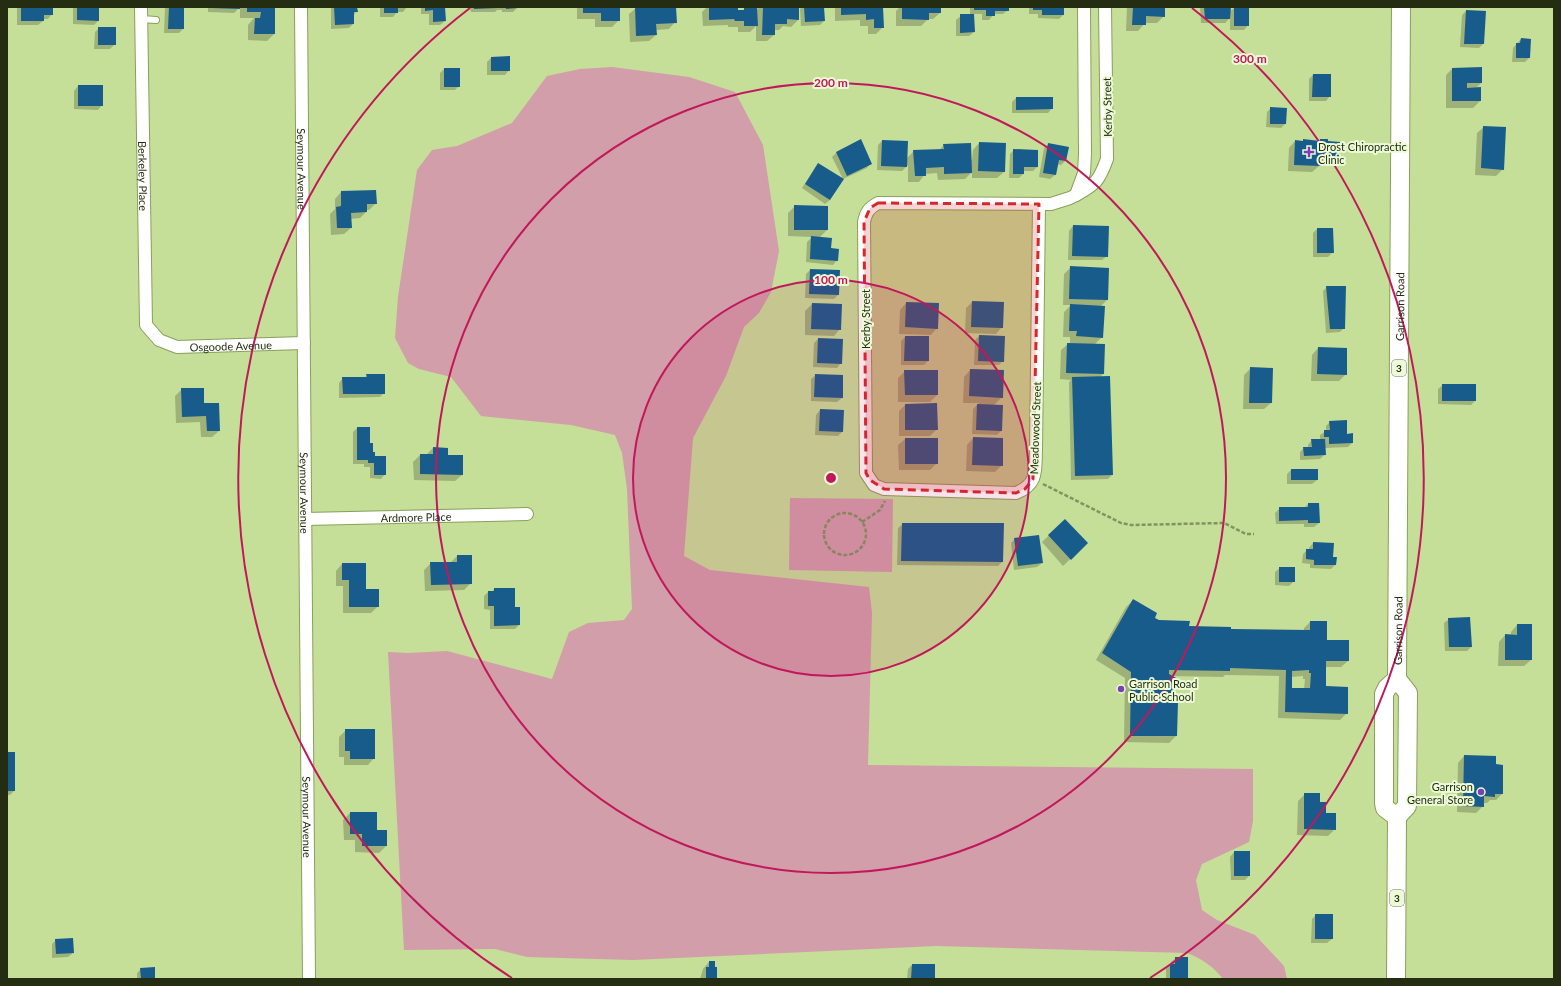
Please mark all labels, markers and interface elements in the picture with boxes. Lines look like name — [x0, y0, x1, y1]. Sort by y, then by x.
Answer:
text: 300 m — [1233, 51, 1267, 66]
text: 200 m — [814, 75, 848, 90]
street label: Kerby Street — [1100, 77, 1114, 137]
street label: Seymour Avenue — [295, 128, 309, 210]
place label: Drost Chiropractic Clinic — [1318, 140, 1407, 166]
street label: Berkeley Place — [137, 141, 151, 211]
marker: Drost Chiropractic Clinic — [1303, 146, 1315, 158]
text: 100 m — [814, 272, 848, 287]
street label: Garrison Road — [1393, 272, 1406, 341]
street label: Kerby Street — [859, 289, 872, 349]
street label: Osgoode Avenue — [189, 338, 272, 353]
road number: 3 — [1392, 360, 1406, 376]
street label: Meadowood Street — [1027, 381, 1043, 475]
street label: Seymour Avenue — [298, 452, 312, 534]
centre of rings — [824, 471, 838, 485]
street label: Ardmore Place — [380, 509, 452, 524]
street label: Garrison Road — [1391, 596, 1404, 665]
place label: Garrison Road Public School — [1129, 677, 1197, 703]
marker: Garrison Road Public School — [1116, 684, 1126, 694]
street label: Seymour Avenue — [301, 776, 315, 858]
place label: Garrison General Store — [1407, 780, 1473, 806]
marker: Garrison General Store — [1476, 787, 1486, 797]
road number: 3 — [1390, 890, 1404, 906]

